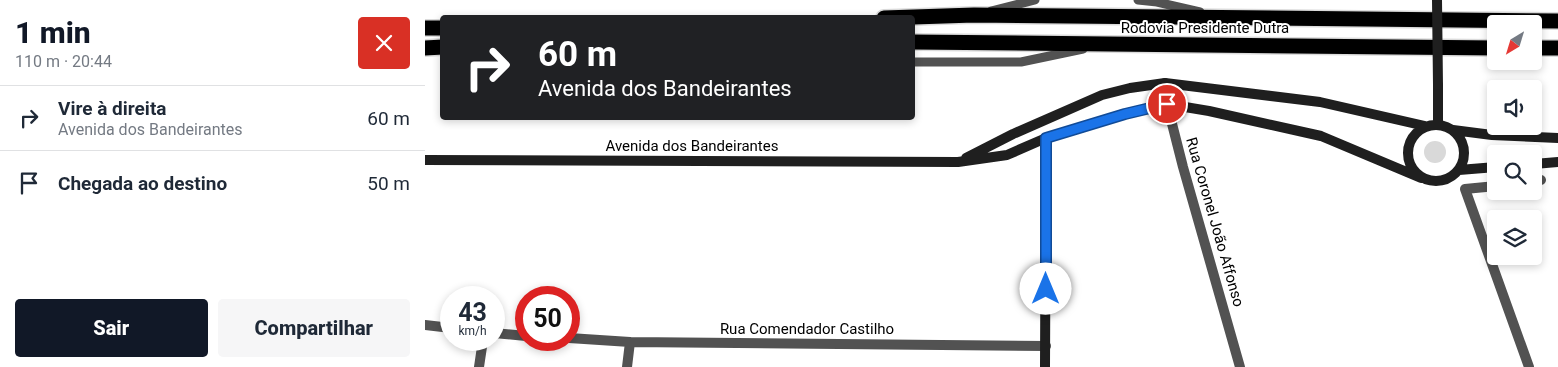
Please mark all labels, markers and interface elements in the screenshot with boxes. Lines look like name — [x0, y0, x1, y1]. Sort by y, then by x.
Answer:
text: 1 min — [15, 15, 91, 50]
north arrow — [1487, 15, 1543, 70]
map controls — [1487, 15, 1542, 265]
button: close — [358, 17, 410, 69]
street label: Rodovia Presidente Dutra — [1121, 19, 1289, 37]
text: 60 m — [538, 34, 617, 75]
icon: right — [455, 35, 520, 100]
text: 110 m · 20:44 — [15, 52, 112, 71]
text: Avenida dos Bandeirantes — [538, 76, 792, 101]
button: sound — [1487, 80, 1542, 135]
pin — [1146, 83, 1188, 125]
icon: arrive — [1153, 90, 1181, 118]
text: Vire à direita — [58, 97, 167, 120]
icon: right — [15, 104, 43, 132]
text: 60 m — [367, 107, 410, 130]
text: Avenida dos Bandeirantes — [58, 120, 243, 139]
street label: Rua Coronel João Affonso — [1182, 135, 1248, 309]
street label: Avenida dos Bandeirantes — [606, 137, 778, 155]
button: search — [1487, 145, 1542, 200]
icon: arrive — [15, 169, 43, 197]
text: Chegada ao destino — [58, 172, 227, 195]
text: 50 m — [367, 172, 410, 195]
button: layers — [1487, 210, 1542, 265]
position arrow — [1019, 262, 1071, 314]
speed limit sign: 50 — [515, 286, 580, 351]
text: 43 — [458, 298, 487, 327]
button: Sair — [15, 299, 208, 357]
button: Compartilhar — [218, 299, 410, 357]
street label: Rua Comendador Castilho — [720, 320, 894, 338]
text: km/h — [458, 324, 487, 338]

